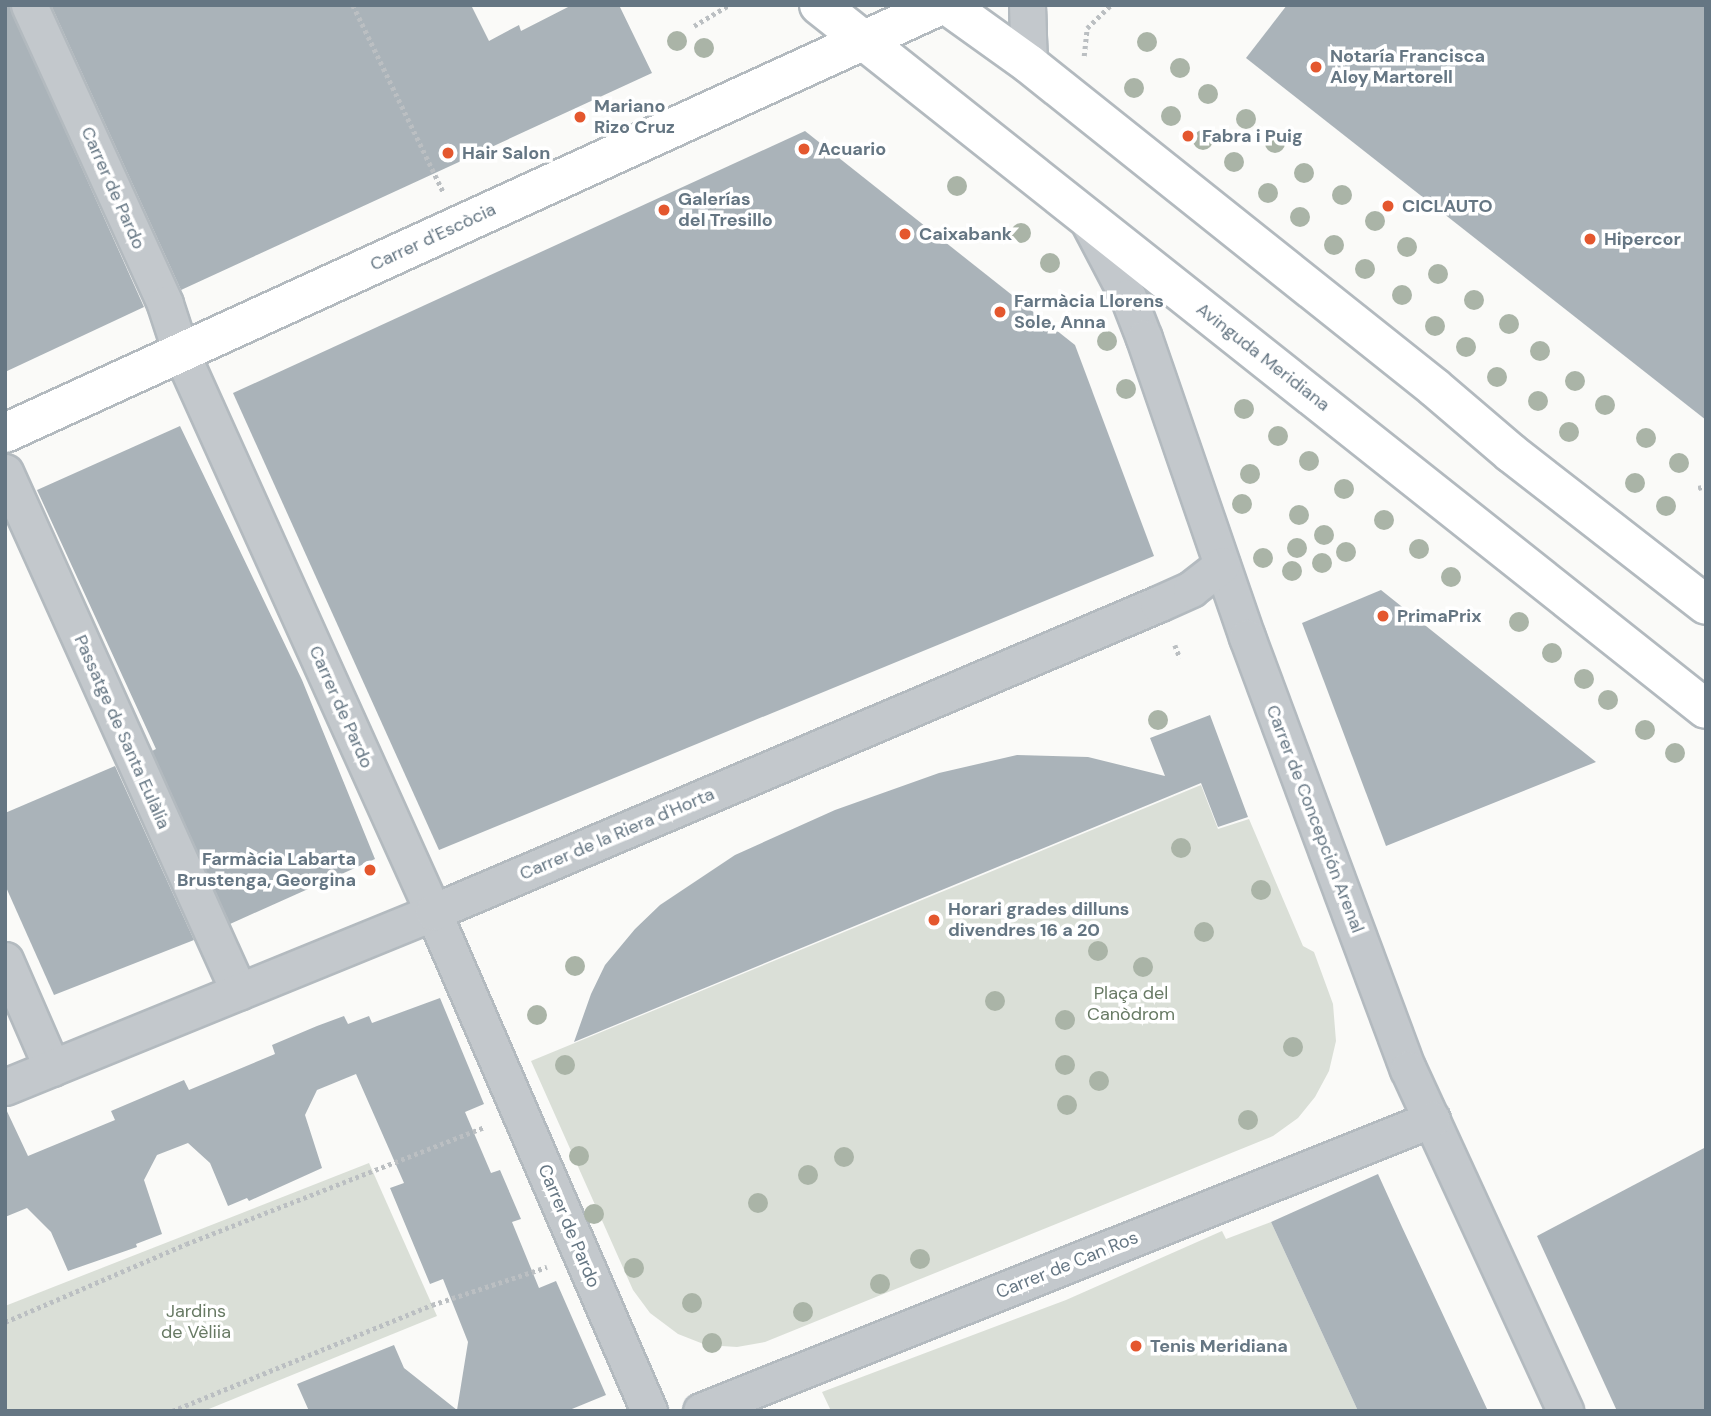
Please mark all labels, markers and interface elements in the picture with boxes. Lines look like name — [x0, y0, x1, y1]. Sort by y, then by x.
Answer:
place label: Notaría Francisca Aloy Martorell — [1330, 46, 1485, 88]
marker: Notaría Francisca Aloy Martorell — [1308, 59, 1324, 75]
place label: Mariano Rizo Cruz — [594, 96, 675, 138]
marker: Mariano Rizo Cruz — [572, 109, 588, 125]
street label: Carrer de Pardo — [76, 123, 150, 253]
place label: Fabra i Puig — [1202, 125, 1303, 147]
marker: Fabra i Puig — [1180, 128, 1196, 144]
place label: Acuario — [818, 138, 886, 160]
marker: Acuario — [796, 141, 812, 157]
place label: Hair Salon — [462, 142, 550, 164]
marker: Hair Salon — [440, 145, 456, 161]
place label: Galerías del Tresillo — [678, 189, 773, 232]
place label: CICLAUTO — [1402, 195, 1493, 217]
street label: Carrer d'Escòcia — [367, 198, 499, 276]
marker: CICLAUTO — [1380, 198, 1396, 214]
marker: Galerías del Tresillo — [656, 202, 672, 218]
place label: Caixabank — [919, 223, 1012, 245]
marker: Caixabank — [897, 226, 913, 242]
place label: Hipercor — [1604, 228, 1681, 250]
marker: Hipercor — [1582, 231, 1598, 247]
place label: Farmàcia Llorens Sole, Anna — [1014, 291, 1164, 334]
street label: Avinguda Meridiana — [1192, 298, 1334, 416]
marker: Farmàcia Llorens Sole, Anna — [992, 304, 1008, 320]
place label: PrimaPrix — [1397, 605, 1481, 627]
marker: PrimaPrix — [1375, 608, 1391, 624]
street label: Passatge de Santa Eulàlia — [69, 632, 175, 832]
street label: Carrer de Pardo — [304, 642, 378, 772]
street label: Carrer de Concepción Arenal — [1261, 702, 1369, 936]
street label: Carrer de la Riera d'Horta — [516, 783, 718, 885]
place label: Farmàcia Labarta Brustenga, Georgina — [177, 849, 356, 892]
marker: Farmàcia Labarta Brustenga, Georgina — [362, 862, 378, 878]
place label: Horari grades dilluns divendres 16 a 20 — [948, 899, 1129, 942]
marker: Horari grades dilluns divendres 16 a 20 — [926, 912, 942, 928]
park label: Plaça del Canòdrom — [1087, 983, 1175, 1026]
street label: Carrer de Pardo — [533, 1161, 605, 1291]
street label: Carrer de Can Ros — [993, 1227, 1141, 1303]
park label: Jardins de Vèliia — [161, 1301, 231, 1344]
place label: Tenis Meridiana — [1150, 1335, 1288, 1357]
marker: Tenis Meridiana — [1128, 1338, 1144, 1354]

